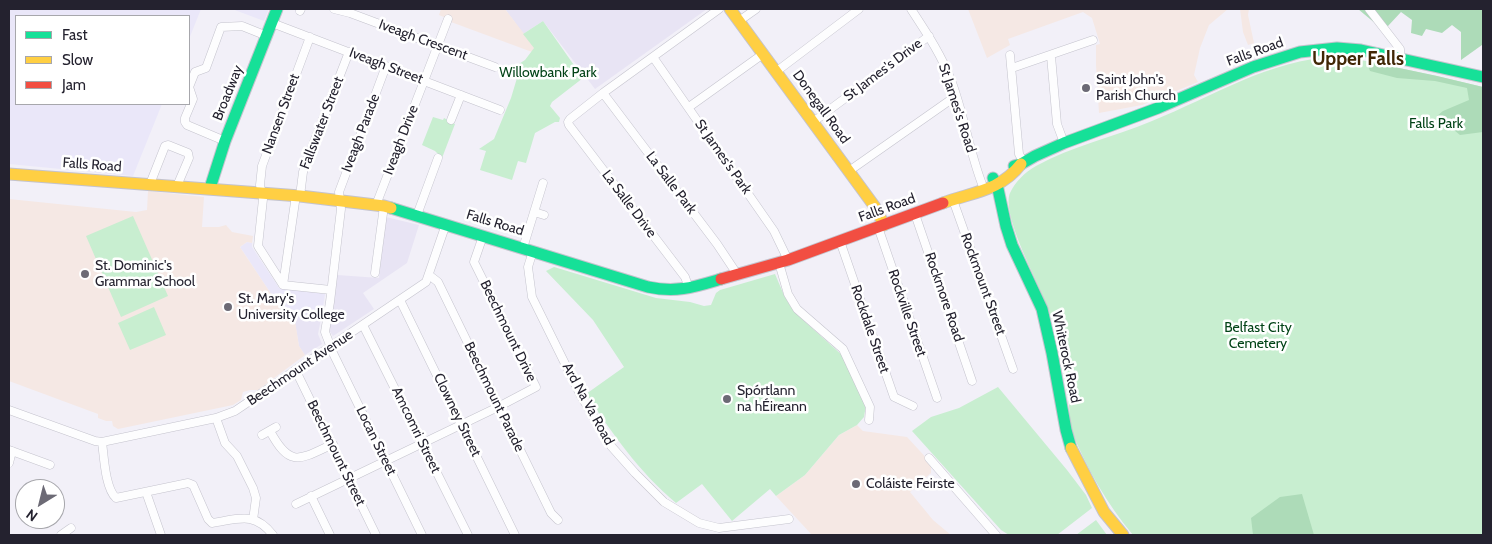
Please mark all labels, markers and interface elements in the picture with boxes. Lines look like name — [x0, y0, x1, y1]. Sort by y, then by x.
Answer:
legend — [15, 15, 190, 105]
street label: Iveagh Crescent — [376, 16, 470, 64]
text: Fast — [62, 26, 87, 44]
street label: Falls Road — [1224, 34, 1286, 70]
street label: St James's Drive — [840, 35, 926, 105]
street label: Iveagh Street — [347, 44, 425, 88]
district label: Upper Falls — [1312, 48, 1404, 70]
text: Slow — [62, 51, 93, 69]
street label: St James's Road — [935, 61, 979, 155]
street label: Broadway — [209, 63, 247, 123]
park label: Willowbank Park — [499, 65, 597, 81]
street label: Donegall Road — [789, 67, 853, 147]
street label: Nansen Street — [259, 72, 303, 156]
place label: Saint John's Parish Church — [1096, 72, 1176, 104]
street label: Fallswater Street — [297, 74, 347, 172]
text: Jam — [62, 76, 86, 94]
marker: Saint John's Parish Church — [1080, 82, 1092, 94]
street label: Iveagh Parade — [338, 92, 384, 174]
street label: Iveagh Drive — [380, 103, 422, 177]
street label: St James's Park — [691, 116, 755, 198]
park label: Falls Park — [1409, 116, 1463, 132]
street label: La Salle Park — [642, 148, 700, 218]
street label: Falls Road — [62, 155, 122, 175]
street label: La Salle Drive — [598, 167, 660, 241]
street label: Falls Road — [856, 190, 918, 226]
street label: Falls Road — [464, 206, 526, 240]
street label: Rockmount Street — [957, 231, 1009, 337]
street label: Rockmore Road — [921, 250, 967, 344]
place label: St. Dominic's Grammar School — [95, 258, 195, 290]
street label: Rockville Street — [884, 267, 930, 359]
marker: St. Dominic's Grammar School — [79, 268, 91, 280]
street label: Beechmount Drive — [476, 277, 540, 385]
street label: Rockdale Street — [847, 283, 893, 375]
place label: St. Mary's University College — [238, 291, 345, 324]
marker: St. Mary's University College — [222, 301, 234, 313]
street label: Whiterock Road — [1048, 309, 1084, 405]
park label: Belfast City Cemetery — [1224, 320, 1292, 352]
street label: Beechmount Avenue — [244, 326, 356, 410]
street label: Beechmount Parade — [460, 339, 528, 455]
street label: Ard Na Va Road — [558, 360, 618, 448]
street label: Clowney Street — [430, 371, 484, 459]
place label: Spórtlann na hÉireann — [737, 383, 807, 416]
street label: Amcomri Street — [388, 384, 444, 476]
marker: Spórtlann na hÉireann — [721, 393, 733, 405]
street label: Beechmount Street — [303, 397, 369, 509]
street label: Locan Street — [352, 404, 400, 478]
place label: Coláiste Feirste — [866, 476, 955, 492]
marker: Coláiste Feirste — [850, 478, 862, 490]
north arrow — [15, 479, 65, 529]
text: N — [22, 505, 41, 526]

